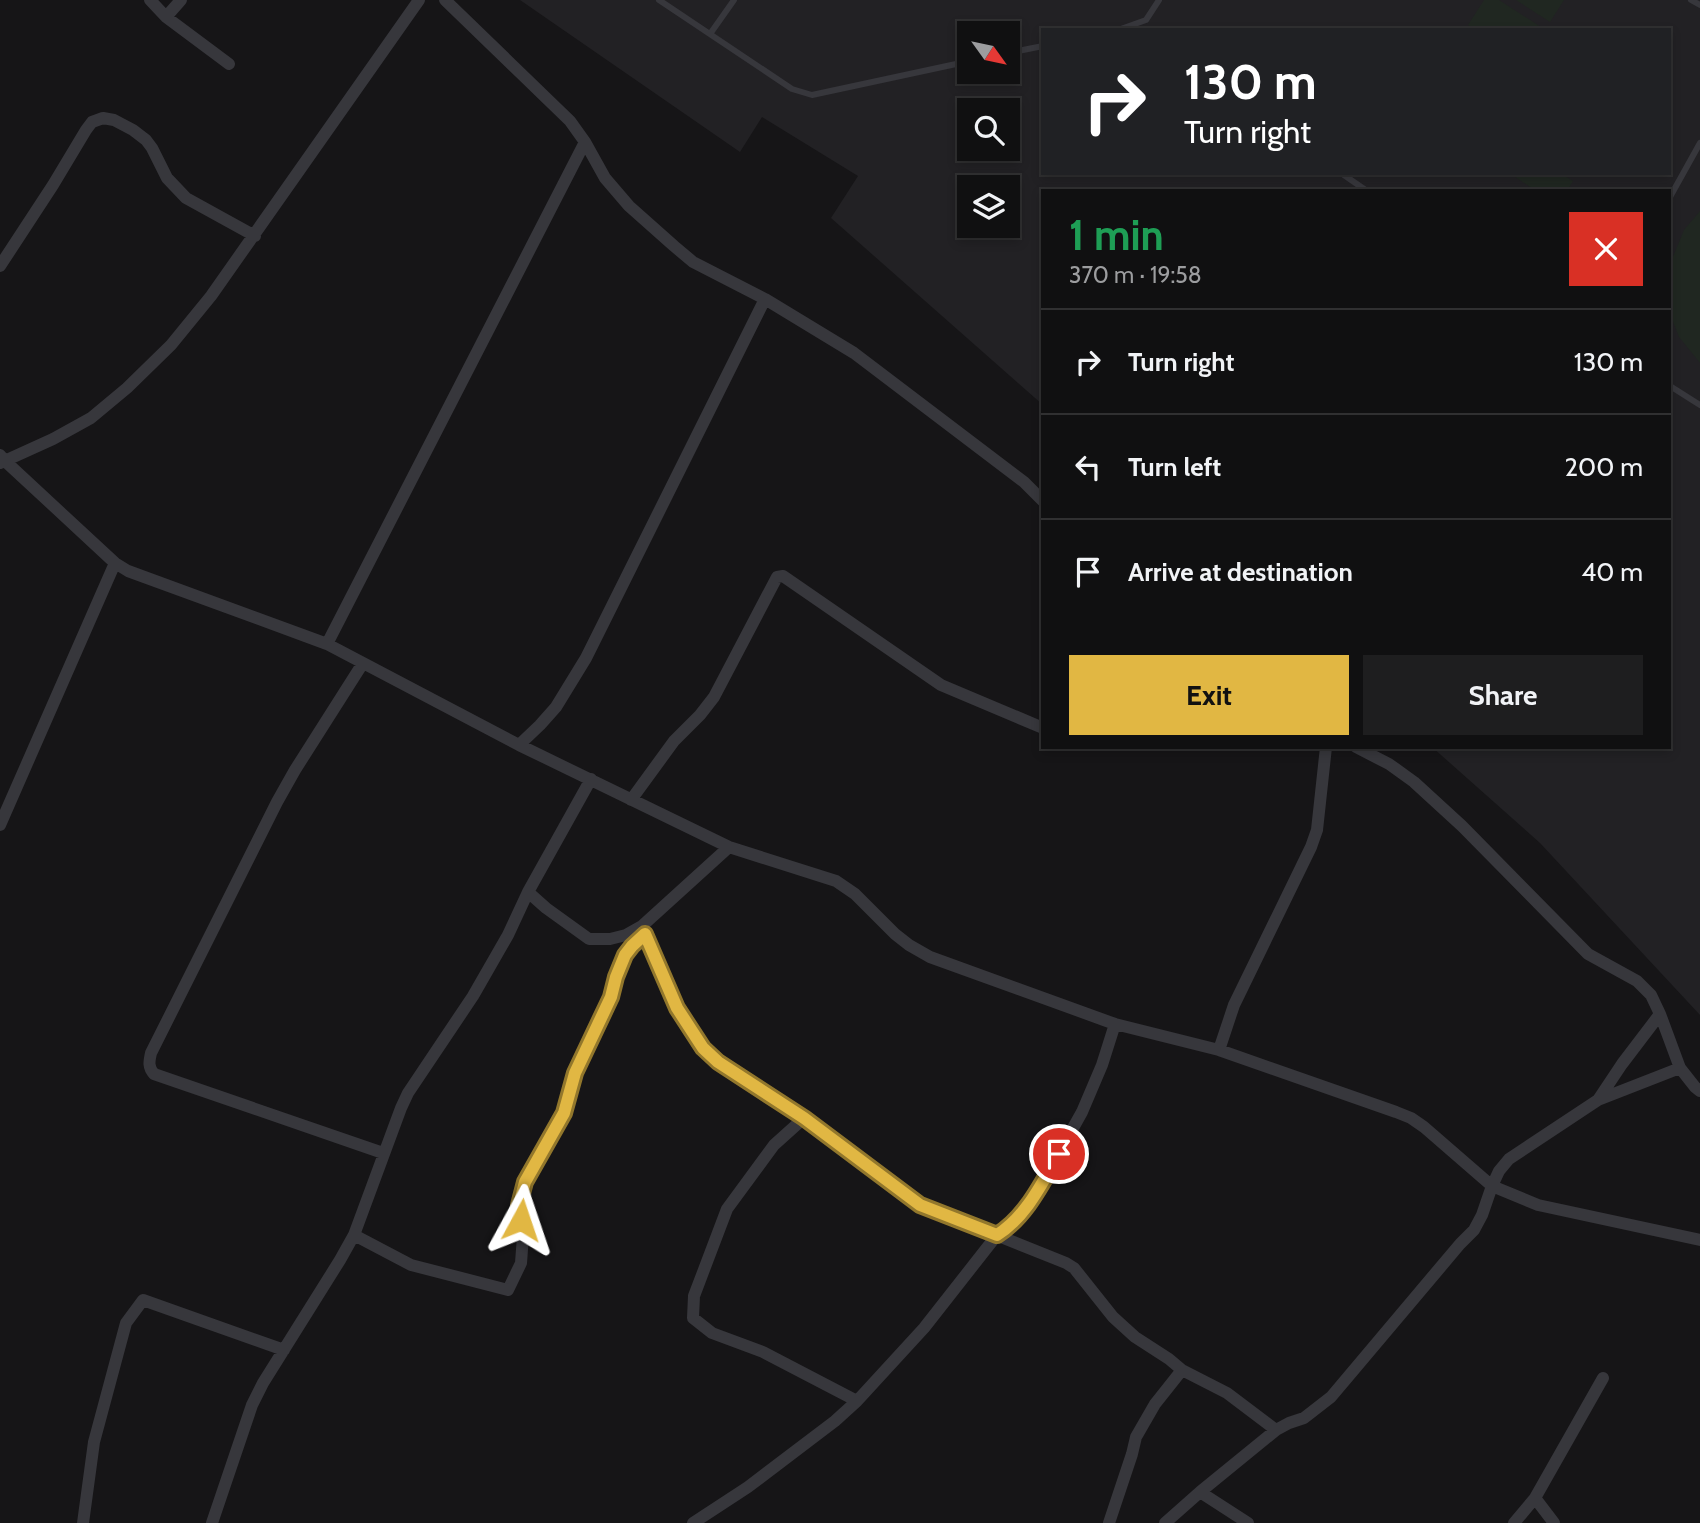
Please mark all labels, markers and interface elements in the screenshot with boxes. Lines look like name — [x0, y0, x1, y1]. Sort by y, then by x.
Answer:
north arrow — [957, 21, 1020, 84]
map controls — [957, 21, 1020, 238]
text: 130 m — [1184, 52, 1317, 111]
icon: right — [1069, 56, 1160, 147]
button: search — [957, 98, 1020, 161]
text: Turn right — [1184, 112, 1311, 151]
button: layers — [957, 175, 1020, 238]
text: 1 min — [1069, 209, 1164, 261]
button: close — [1569, 212, 1643, 286]
text: 370 m · 19:58 — [1069, 261, 1202, 289]
icon: right — [1069, 343, 1107, 381]
text: Turn right — [1128, 346, 1234, 378]
text: 130 m — [1574, 346, 1643, 378]
icon: left — [1069, 448, 1107, 486]
text: Turn left — [1128, 451, 1221, 483]
text: 200 m — [1564, 451, 1643, 483]
icon: arrive — [1069, 553, 1107, 591]
text: Arrive at destination — [1128, 556, 1353, 588]
text: 40 m — [1581, 556, 1643, 588]
button: Exit — [1069, 655, 1349, 735]
button: Share — [1363, 655, 1643, 735]
pin — [1029, 1124, 1089, 1184]
icon: arrive — [1040, 1135, 1078, 1173]
position arrow — [484, 1183, 558, 1257]

